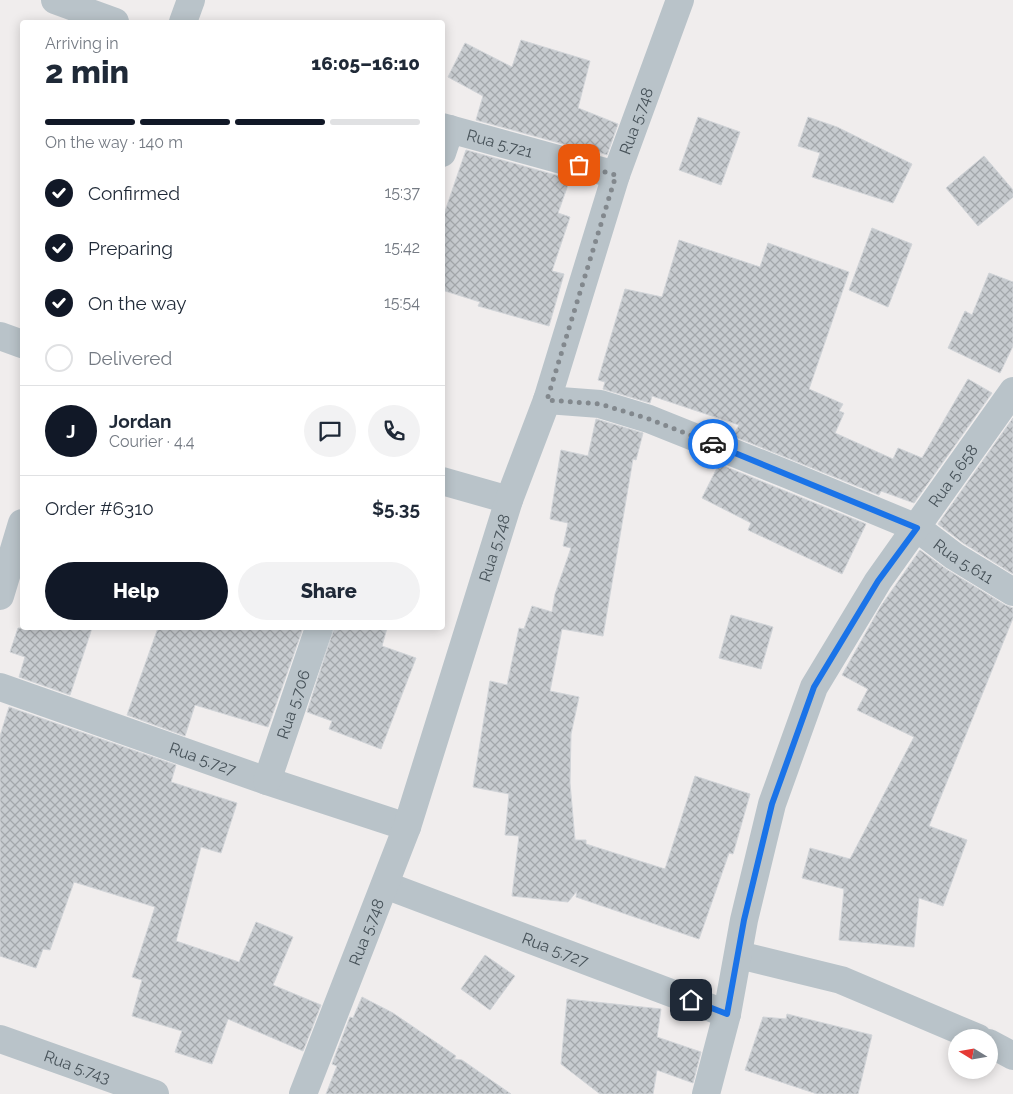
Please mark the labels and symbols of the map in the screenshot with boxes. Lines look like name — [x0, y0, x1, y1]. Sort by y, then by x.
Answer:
street label: Rua 5.748 — [615, 85, 657, 157]
street label: Rua 5.721 — [465, 125, 535, 161]
pin — [558, 144, 600, 186]
courier — [688, 419, 738, 469]
street label: Rua 5.658 — [924, 441, 982, 511]
street label: Rua 5.748 — [475, 512, 514, 584]
street label: Rua 5.611 — [930, 535, 997, 588]
street label: Rua 5.706 — [272, 667, 314, 741]
street label: Rua 5.727 — [167, 738, 239, 779]
street label: Rua 5.748 — [345, 896, 388, 968]
street label: Rua 5.727 — [519, 928, 592, 971]
pin — [670, 979, 712, 1021]
north arrow — [948, 1029, 998, 1079]
street label: Rua 5.743 — [42, 1046, 113, 1087]

